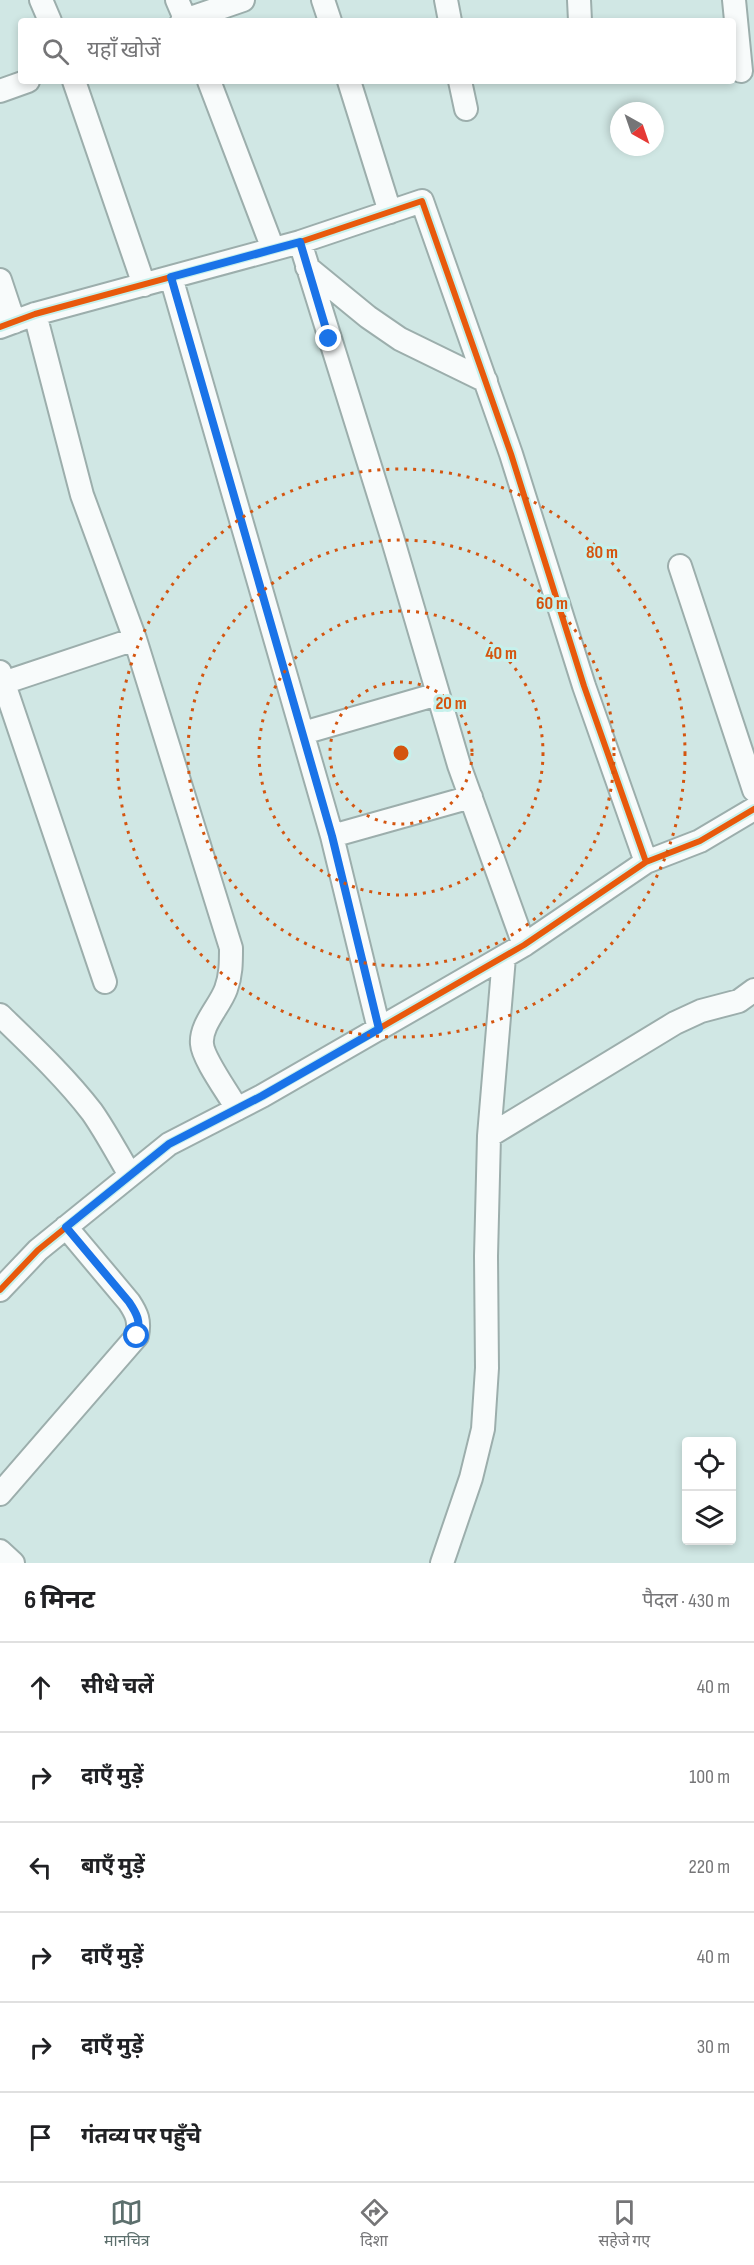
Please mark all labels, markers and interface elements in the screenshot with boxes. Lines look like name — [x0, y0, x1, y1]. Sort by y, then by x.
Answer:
search box — [18, 18, 736, 84]
icon: search — [39, 35, 72, 68]
text: यहाँ खोजें — [87, 37, 161, 64]
north arrow — [610, 102, 664, 156]
route end — [315, 325, 341, 351]
text: 80 m — [586, 542, 618, 563]
text: 60 m — [536, 593, 568, 614]
text: 40 m — [485, 643, 517, 664]
text: 20 m — [435, 693, 467, 714]
centre of rings — [391, 743, 411, 763]
route start — [123, 1322, 149, 1348]
map controls — [682, 1437, 736, 1545]
button: locate — [682, 1437, 736, 1491]
button: layers — [682, 1491, 736, 1545]
text: 6 मिनट — [24, 1585, 95, 1616]
text: पैदल · 430 m — [642, 1589, 730, 1613]
icon: ahead — [24, 1671, 57, 1704]
text: सीधे चलें — [81, 1673, 154, 1700]
text: 40 m — [697, 1675, 730, 1699]
icon: right — [24, 1761, 57, 1794]
text: दाएँ मुड़ें — [81, 1763, 144, 1790]
text: 100 m — [689, 1765, 730, 1789]
icon: left — [24, 1851, 57, 1884]
text: बाएँ मुड़ें — [81, 1853, 145, 1880]
text: 220 m — [689, 1855, 730, 1879]
icon: right — [24, 1941, 57, 1974]
text: दाएँ मुड़ें — [81, 1943, 144, 1970]
text: 40 m — [697, 1945, 730, 1969]
icon: right — [24, 2031, 57, 2064]
text: दाएँ मुड़ें — [81, 2033, 144, 2060]
text: 30 m — [697, 2035, 730, 2059]
icon: arrive — [24, 2121, 57, 2154]
text: गंतव्य पर पहुँचे — [81, 2123, 201, 2150]
tab: मानचित्र — [104, 2196, 150, 2253]
tab: दिशा — [358, 2196, 391, 2253]
tab: सहेजे गए — [598, 2196, 650, 2253]

